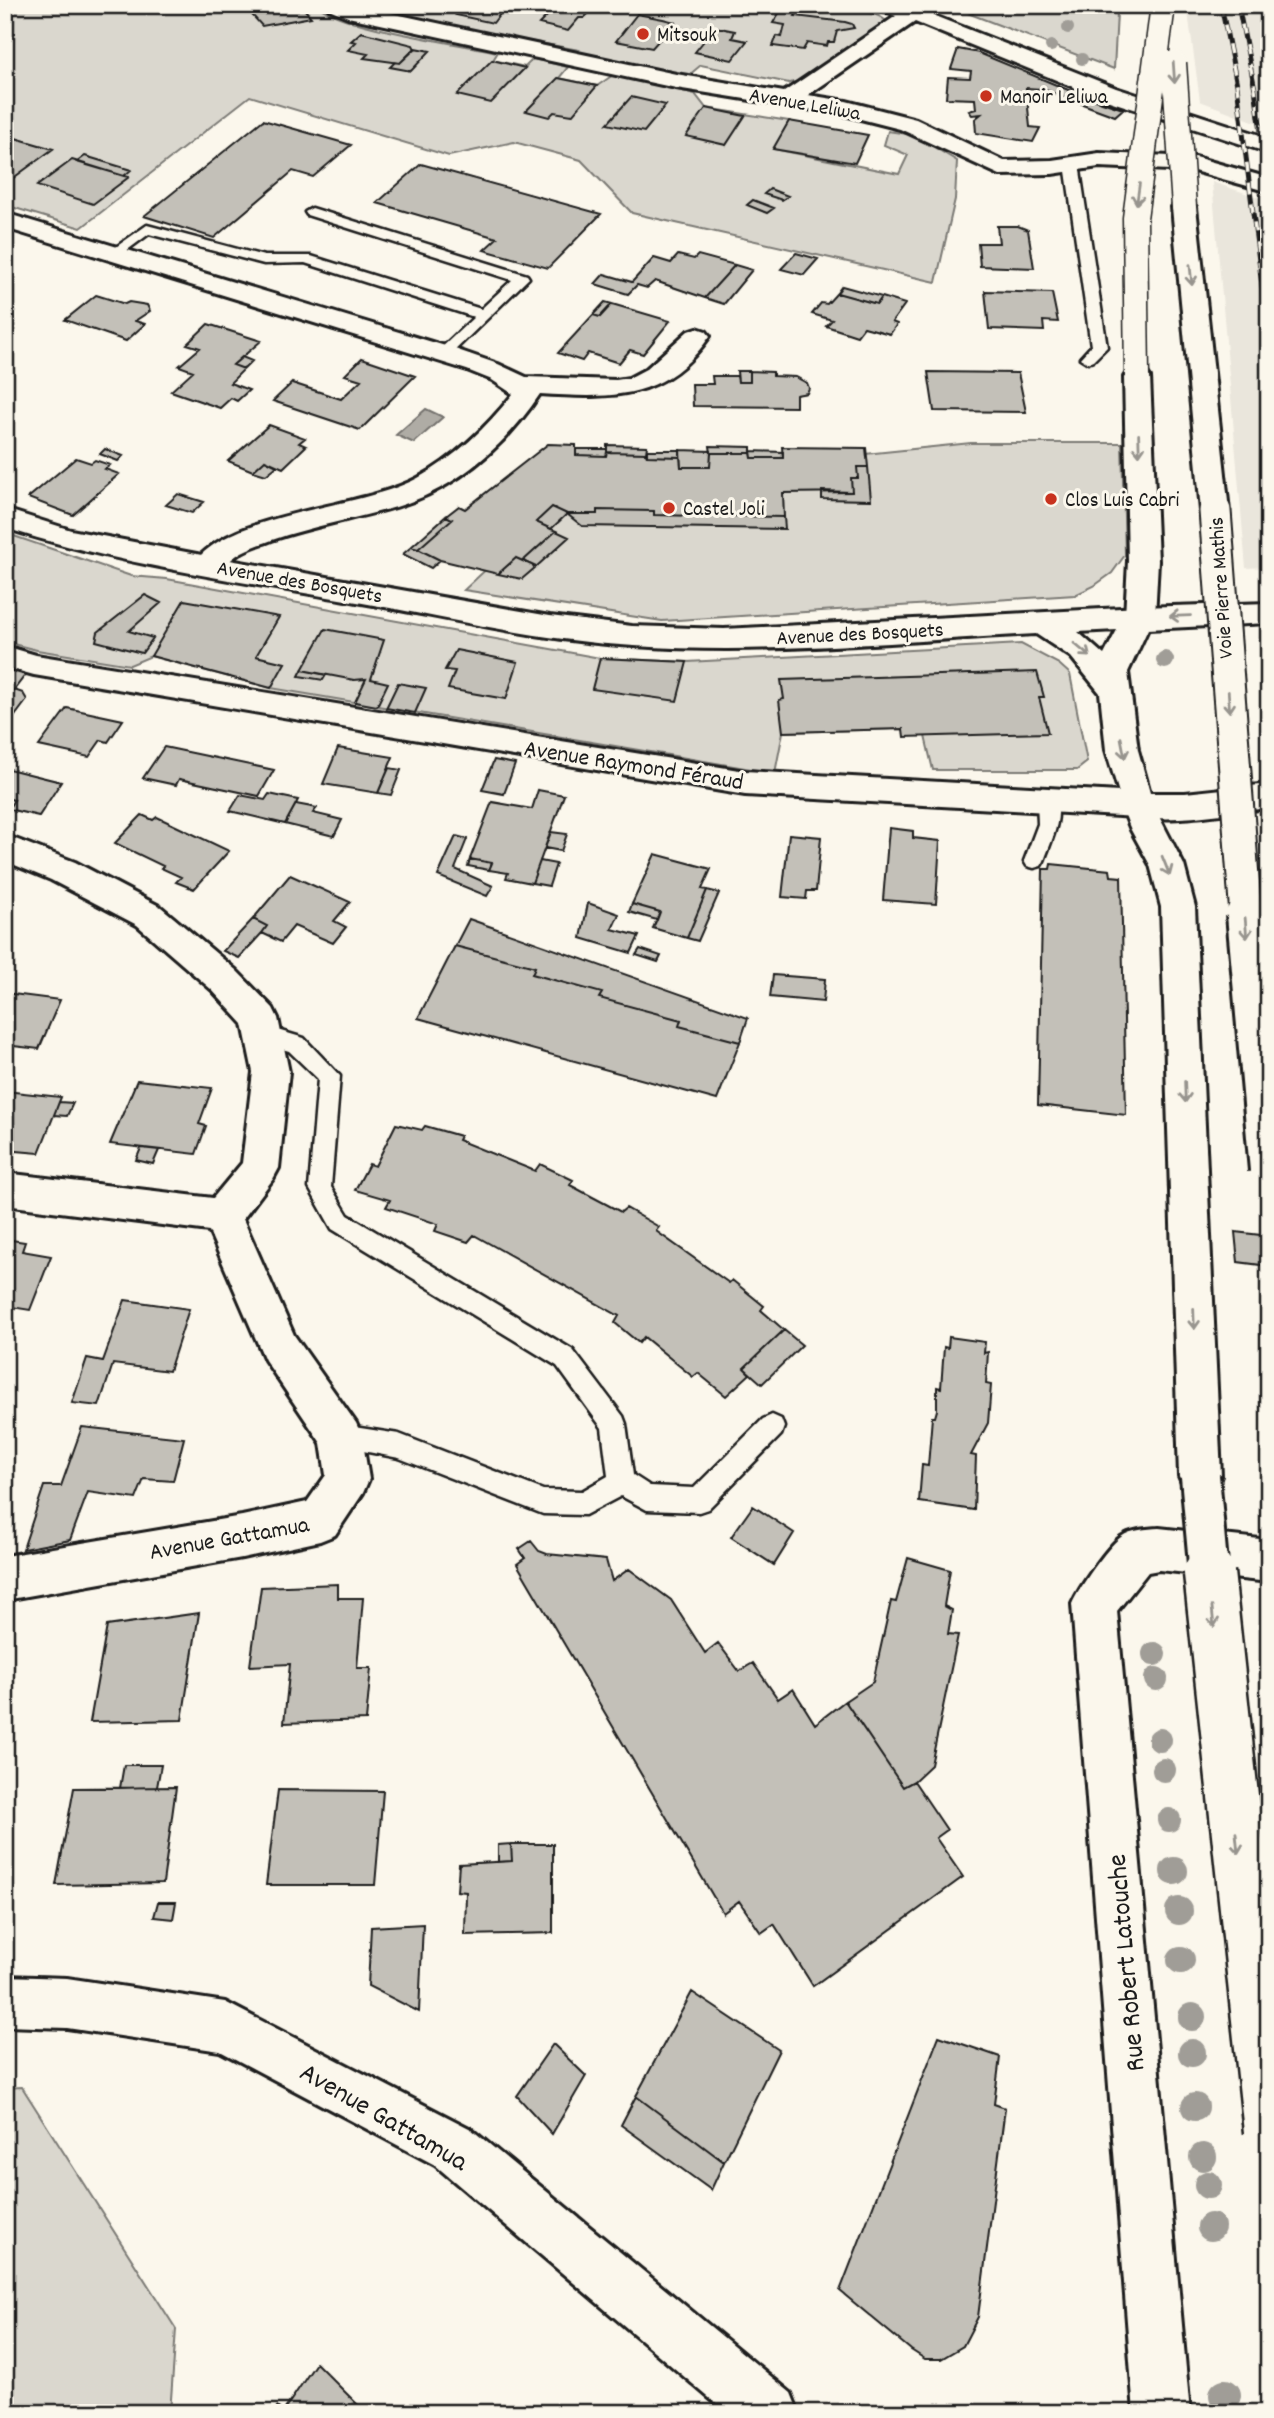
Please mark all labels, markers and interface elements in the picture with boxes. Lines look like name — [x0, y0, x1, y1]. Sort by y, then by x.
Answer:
place label: Mitsouk — [657, 22, 717, 52]
marker: Mitsouk — [635, 26, 651, 42]
one-way arrow — [1168, 62, 1181, 84]
street label: Avenue Leliwa — [747, 81, 864, 131]
place label: Manoir Leliwa — [1000, 84, 1109, 114]
marker: Manoir Leliwa — [978, 88, 994, 104]
one-way arrow — [1132, 182, 1145, 205]
one-way arrow — [1185, 263, 1198, 286]
one-way arrow — [1133, 433, 1146, 456]
place label: Clos Luis Cabri — [1065, 487, 1180, 517]
marker: Clos Luis Cabri — [1043, 491, 1059, 507]
place label: Castel Joli — [683, 496, 765, 526]
marker: Castel Joli — [661, 500, 677, 516]
street label: Voie Pierre Mathis — [1203, 516, 1243, 660]
street label: Avenue des Bosquets — [214, 555, 384, 613]
one-way arrow — [1168, 609, 1191, 622]
street label: Avenue des Bosquets — [776, 617, 945, 655]
one-way arrow — [1072, 642, 1090, 658]
one-way arrow — [1223, 690, 1236, 712]
street label: Avenue Raymond Féraud — [521, 733, 746, 801]
one-way arrow — [1117, 737, 1130, 759]
one-way arrow — [1160, 855, 1173, 877]
one-way arrow — [1240, 917, 1253, 939]
one-way arrow — [1179, 1080, 1192, 1103]
one-way arrow — [1188, 1307, 1201, 1330]
street label: Avenue Gattamua — [147, 1509, 313, 1571]
one-way arrow — [1207, 1605, 1220, 1628]
one-way arrow — [1231, 1832, 1244, 1854]
street label: Rue Robert Latouche — [1100, 1852, 1158, 2073]
street label: Avenue Gattamua — [291, 2055, 475, 2184]

